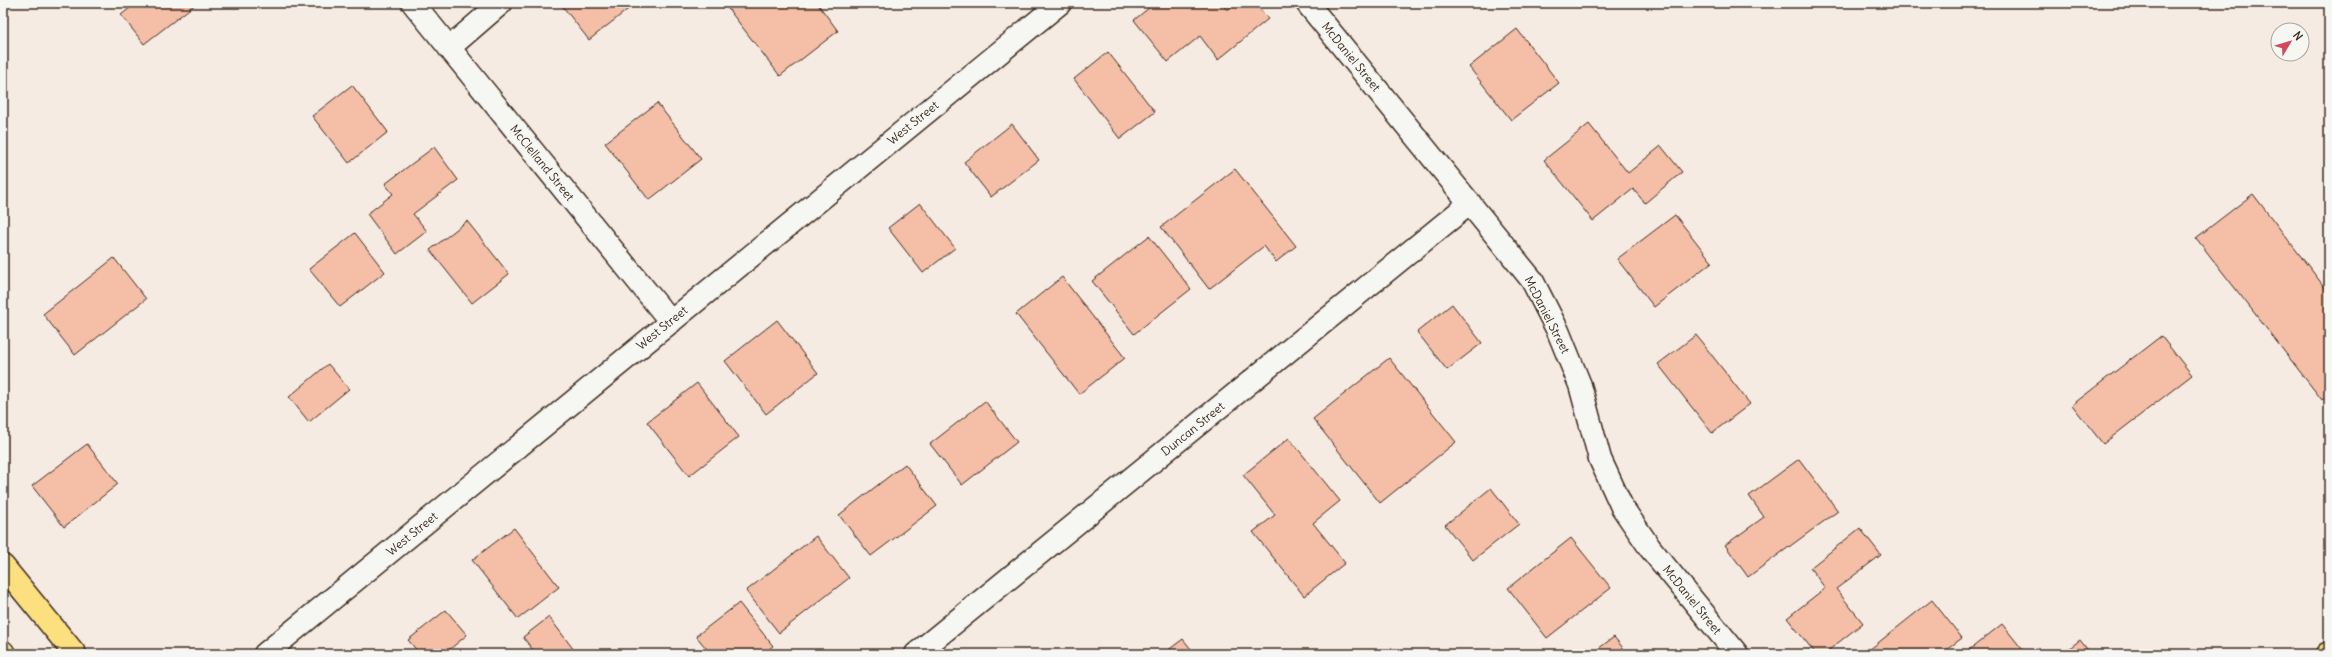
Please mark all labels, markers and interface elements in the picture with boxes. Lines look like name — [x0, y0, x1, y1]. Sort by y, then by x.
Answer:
street label: McDaniel Street — [1319, 19, 1384, 94]
north arrow — [2270, 22, 2310, 62]
text: N — [2290, 29, 2306, 43]
street label: West Street — [884, 97, 941, 148]
street label: McClelland Street — [507, 122, 578, 204]
street label: McDaniel Street — [1522, 274, 1573, 356]
street label: West Street — [633, 302, 690, 353]
street label: Duncan Street — [1158, 398, 1227, 459]
street label: West Street — [383, 508, 440, 559]
street label: McDaniel Street — [1660, 562, 1725, 637]

